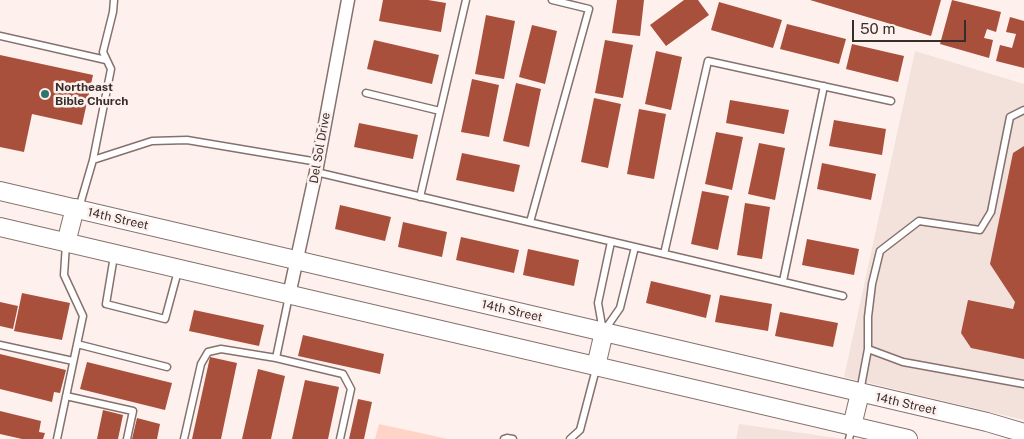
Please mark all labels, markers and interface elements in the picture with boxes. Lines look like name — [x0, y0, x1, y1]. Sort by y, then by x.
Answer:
scale bar — [854, 10, 968, 42]
text: 50 m — [860, 20, 895, 37]
place label: Northeast Bible Church — [55, 80, 128, 108]
marker: Northeast Bible Church — [39, 88, 51, 100]
street label: Del Sol Drive — [307, 111, 333, 185]
street label: 14th Street — [86, 205, 150, 233]
street label: 14th Street — [480, 297, 544, 325]
street label: 14th Street — [874, 390, 938, 418]

